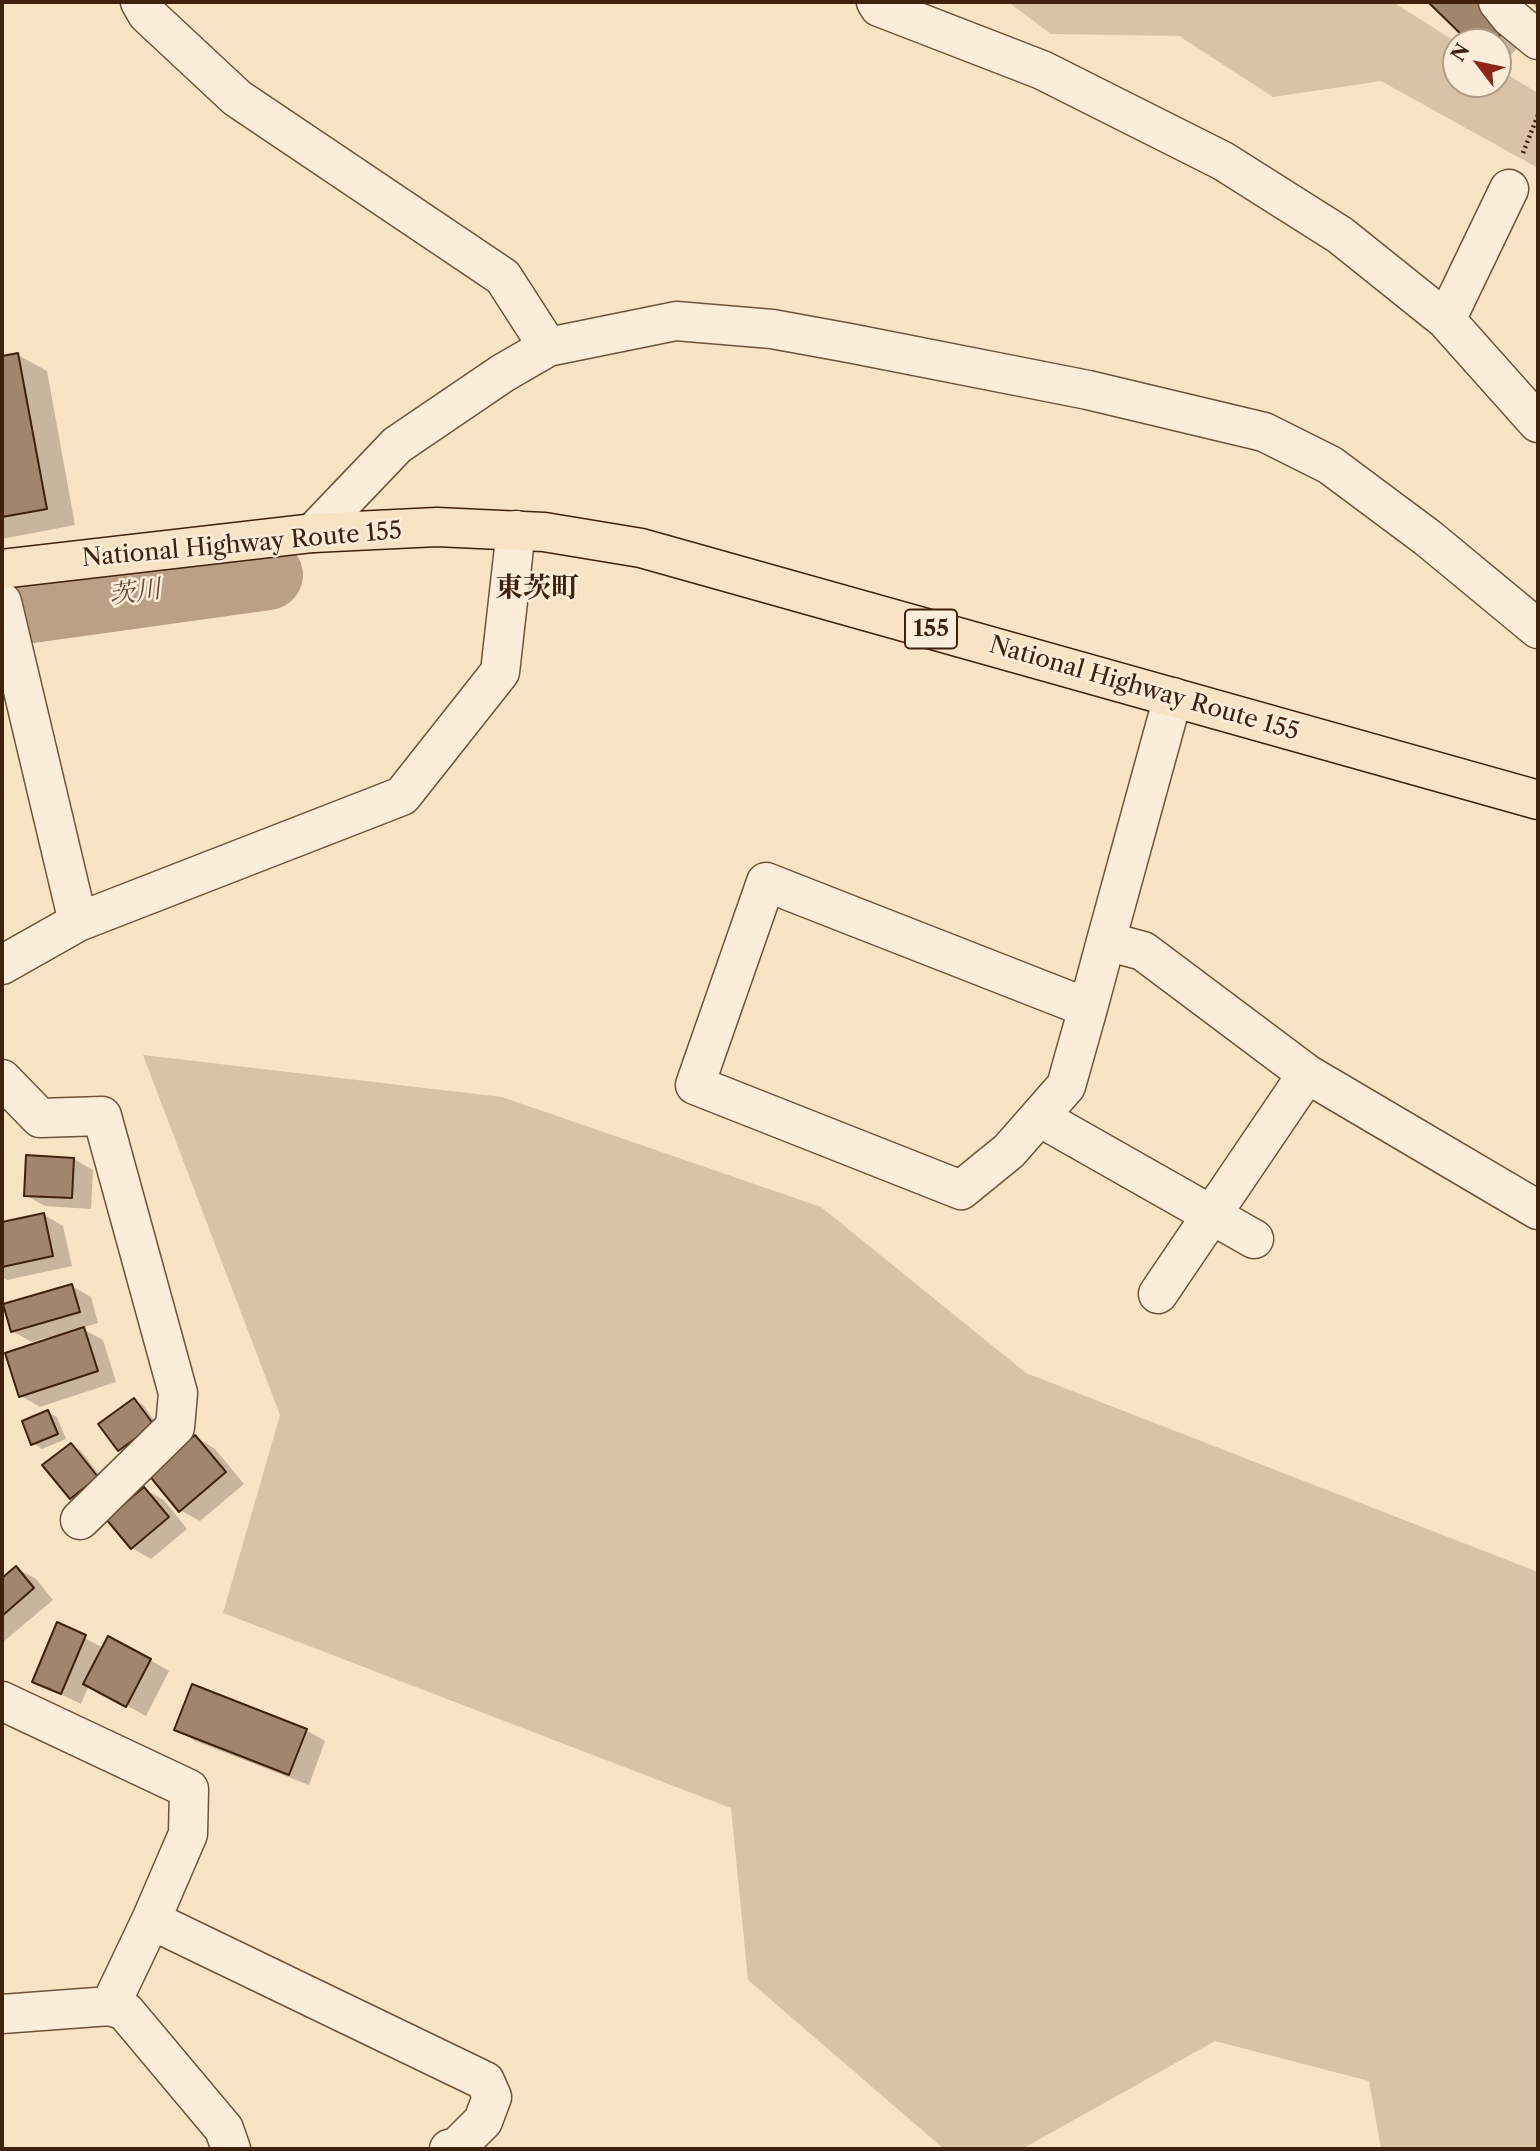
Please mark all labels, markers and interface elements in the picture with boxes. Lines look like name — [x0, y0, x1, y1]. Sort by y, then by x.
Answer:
north arrow — [1442, 28, 1512, 98]
text: N — [1446, 40, 1475, 66]
street label: National Highway Route 155 — [81, 517, 403, 573]
district label: 東茨町 — [495, 572, 579, 606]
water label: 茨川 — [107, 574, 163, 612]
road number: 155 — [905, 610, 957, 649]
street label: National Highway Route 155 — [986, 631, 1302, 747]

